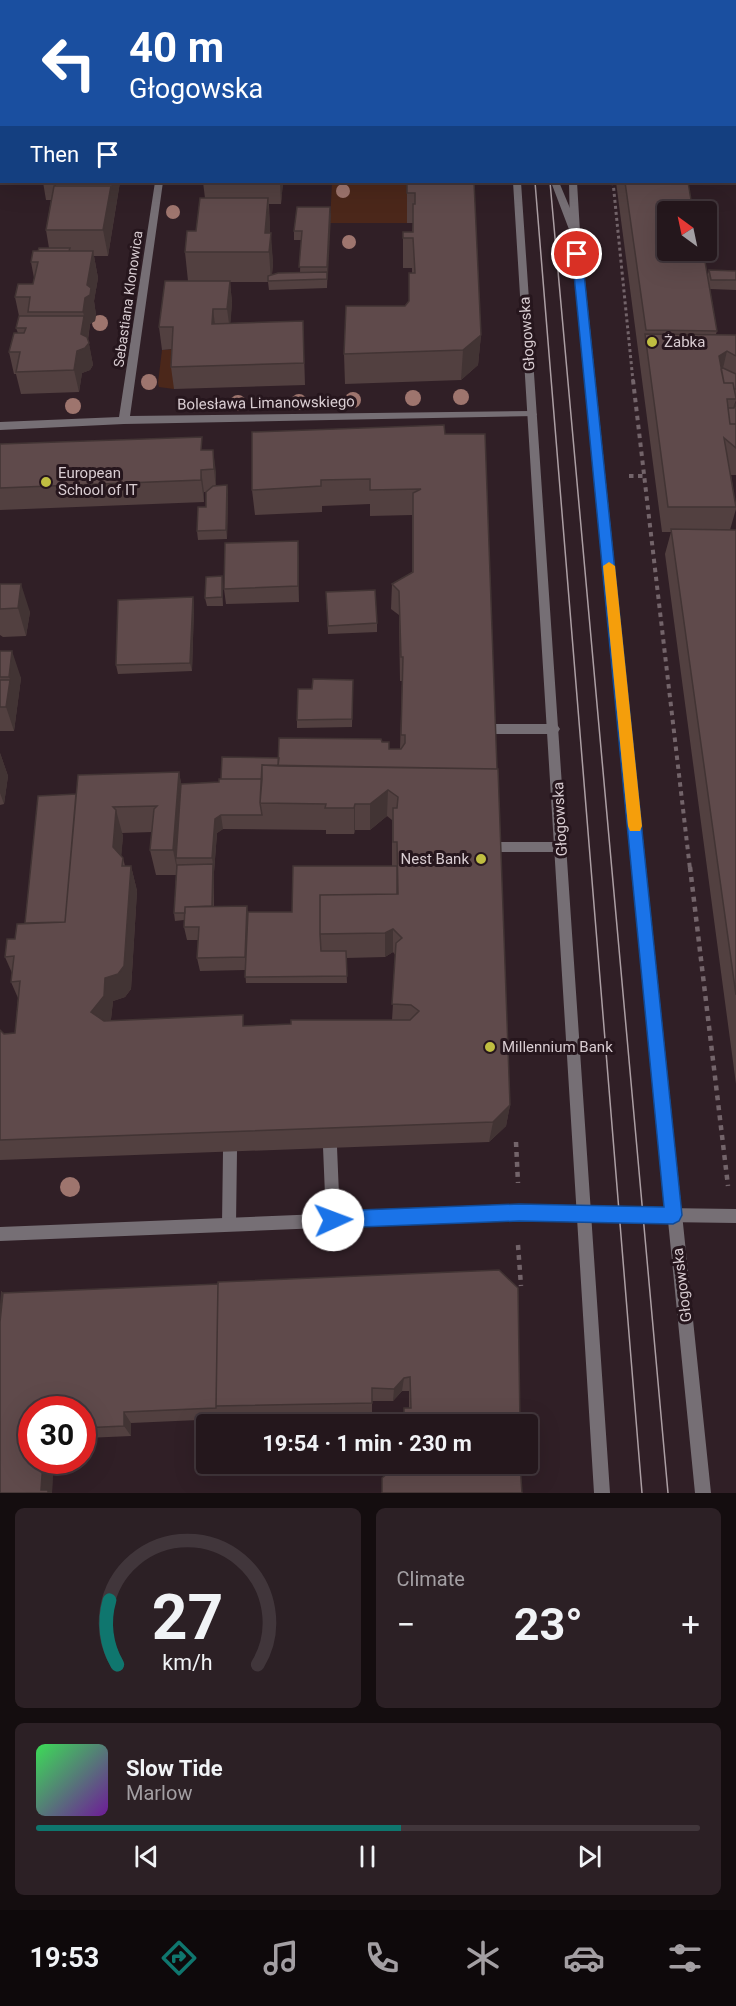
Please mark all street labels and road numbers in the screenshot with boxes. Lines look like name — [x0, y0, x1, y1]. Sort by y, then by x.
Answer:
street label: Sebastiana Klonowica — [111, 230, 145, 368]
street label: Głogowska — [515, 296, 539, 372]
street label: Bolesława Limanowskiego — [177, 392, 355, 414]
street label: Głogowska — [549, 781, 571, 857]
street label: Głogowska — [669, 1247, 695, 1323]

